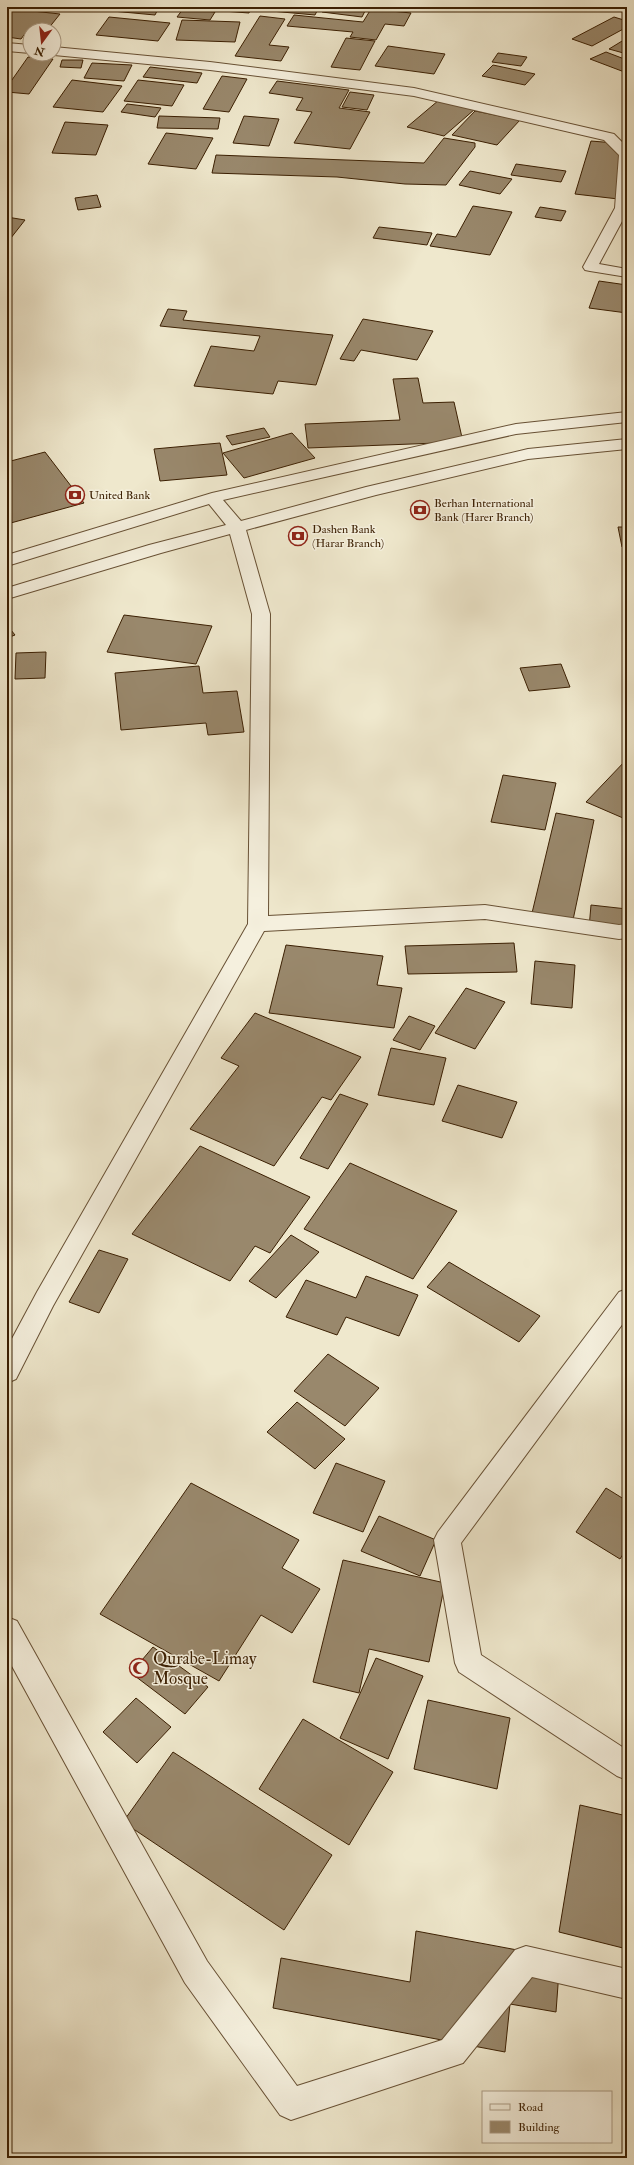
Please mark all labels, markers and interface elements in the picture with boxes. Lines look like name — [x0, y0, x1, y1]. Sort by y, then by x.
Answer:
north arrow — [22, 22, 62, 62]
text: N — [32, 43, 47, 59]
bank icon: United Bank — [64, 484, 86, 506]
place label: United Bank — [89, 488, 150, 503]
place label: Berhan International Bank (Harer Branch) — [434, 496, 534, 525]
bank icon: Berhan International Bank (Harer Branch) — [409, 499, 431, 521]
place label: Dashen Bank (Harar Branch) — [312, 522, 384, 551]
bank icon: Dashen Bank (Harar Branch) — [287, 525, 309, 547]
place label: Qurabe-Limay Mosque — [153, 1648, 257, 1689]
mosque icon: Qurabe-Limay Mosque — [128, 1657, 150, 1679]
legend — [482, 2091, 612, 2143]
text: Road — [518, 2100, 543, 2115]
text: Building — [518, 2120, 561, 2135]

